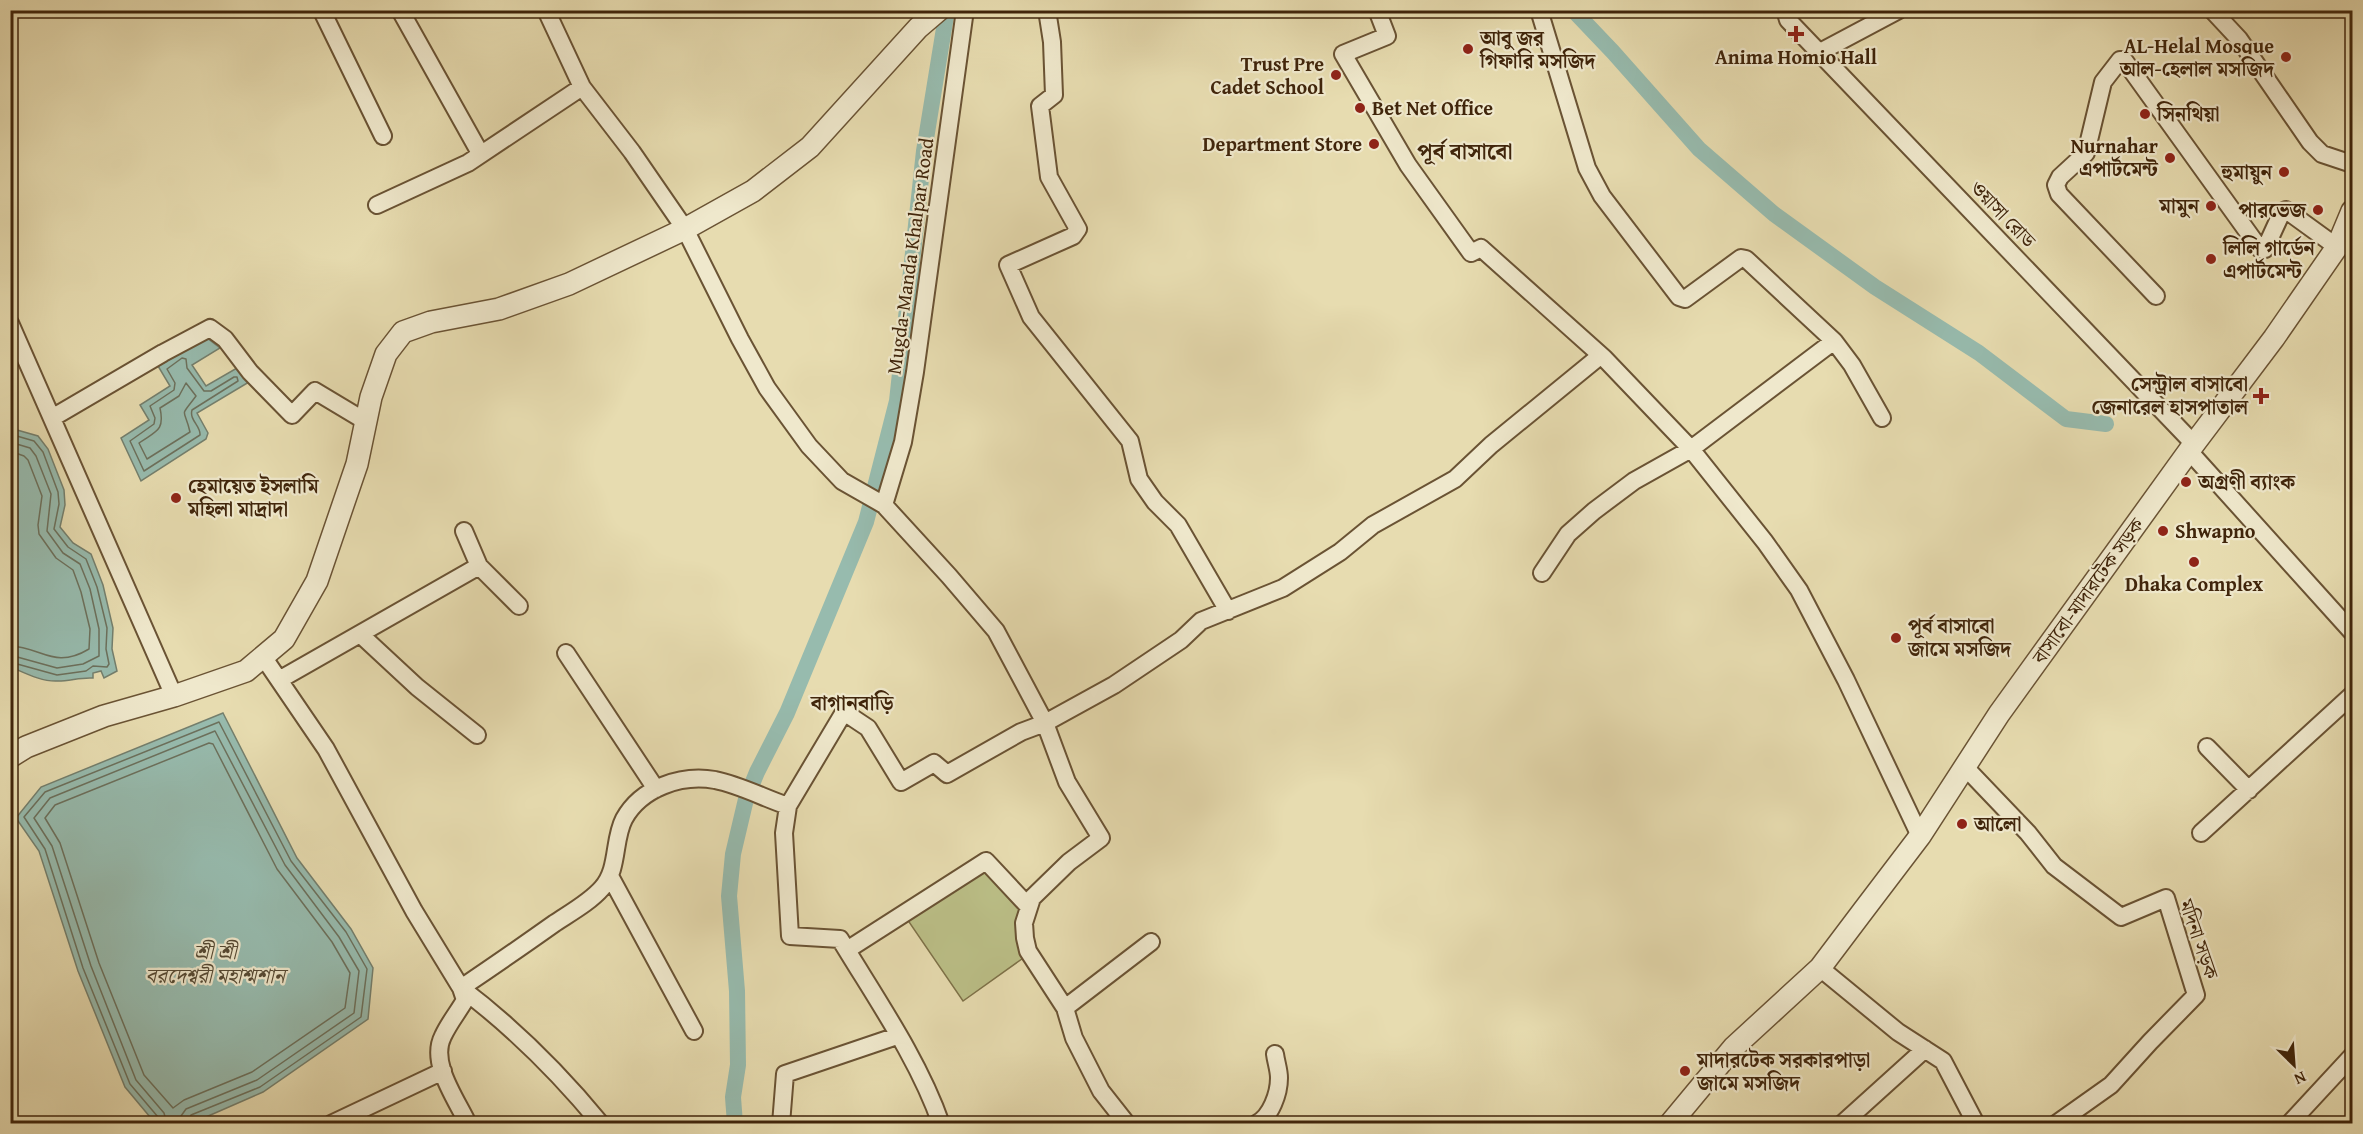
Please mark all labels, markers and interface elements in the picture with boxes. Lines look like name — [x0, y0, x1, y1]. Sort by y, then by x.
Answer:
place label: আবু জর গিফারি মসজিদ — [1479, 23, 1596, 75]
marker: Anima Homio Hall — [1787, 25, 1805, 43]
place label: AL-Helal Mosque আল-হেলাল মসজিদ — [2119, 31, 2275, 83]
marker: আবু জর গিফারি মসজিদ — [1461, 42, 1475, 56]
place label: Anima Homio Hall — [1715, 42, 1877, 71]
place label: Trust Pre Cadet School — [1210, 49, 1324, 101]
marker: AL-Helal Mosque আল-হেলাল মসজিদ — [2279, 50, 2293, 64]
marker: Trust Pre Cadet School — [1329, 68, 1343, 82]
place label: Bet Net Office — [1372, 93, 1493, 122]
place label: সিনথিয়া — [2156, 99, 2220, 128]
marker: Bet Net Office — [1353, 101, 1367, 115]
marker: সিনথিয়া — [2138, 107, 2152, 121]
place label: Department Store — [1203, 129, 1362, 158]
place label: Nurnahar এপার্টমেন্ট — [2071, 131, 2159, 183]
street label: Mugda-Manda Khalpar Road — [879, 135, 941, 376]
district label: পূর্ব বাসাবো — [1417, 135, 1513, 167]
marker: Department Store — [1367, 137, 1381, 151]
marker: Nurnahar এপার্টমেন্ট — [2163, 151, 2177, 165]
place label: হুমায়ুন — [2220, 157, 2274, 186]
marker: হুমায়ুন — [2277, 165, 2291, 179]
street label: ওয়াসা রোড — [1964, 174, 2043, 254]
place label: মামুন — [2158, 191, 2201, 220]
place label: পারভেজ — [2238, 195, 2307, 224]
marker: মামুন — [2204, 199, 2218, 213]
marker: পারভেজ — [2311, 203, 2325, 217]
place label: লিলি গার্ডেন এপার্টমেন্ট — [2222, 233, 2316, 285]
marker: লিলি গার্ডেন এপার্টমেন্ট — [2204, 252, 2218, 266]
place label: সেন্ট্রাল বাসাবো জেনারেল হাসপাতাল — [2092, 369, 2249, 421]
marker: সেন্ট্রাল বাসাবো জেনারেল হাসপাতাল — [2252, 387, 2270, 405]
place label: অগ্রণী ব্যাংক — [2197, 467, 2296, 496]
place label: হেমায়েত ইসলামি মহিলা মাদ্রাদা — [187, 471, 320, 523]
marker: অগ্রণী ব্যাংক — [2179, 475, 2193, 489]
marker: হেমায়েত ইসলামি মহিলা মাদ্রাদা — [169, 491, 183, 505]
street label: বাসাবো-মাদারটেক সড়ক — [2024, 511, 2151, 670]
place label: Shwapno — [2175, 516, 2256, 545]
marker: Shwapno — [2156, 524, 2170, 538]
marker: Dhaka Complex — [2187, 555, 2201, 569]
place label: Dhaka Complex — [2125, 569, 2263, 598]
place label: পূর্ব বাসাবো জামে মসজিদ — [1907, 611, 2012, 663]
marker: পূর্ব বাসাবো জামে মসজিদ — [1889, 631, 1903, 645]
district label: বাগানবাড়ি — [810, 687, 895, 718]
place label: আলো — [1973, 809, 2022, 838]
marker: আলো — [1955, 817, 1969, 831]
street label: মদিনা সড়ক — [2172, 894, 2227, 984]
water label: শ্রী শ্রী বরদেশ্বরী মহাশ্মশান — [145, 936, 289, 991]
north arrow — [2264, 1035, 2324, 1095]
place label: মাদারটেক সরকারপাড়া জামে মসজিদ — [1696, 1045, 1870, 1097]
marker: মাদারটেক সরকারপাড়া জামে মসজিদ — [1678, 1064, 1692, 1078]
text: N — [2290, 1065, 2310, 1092]

